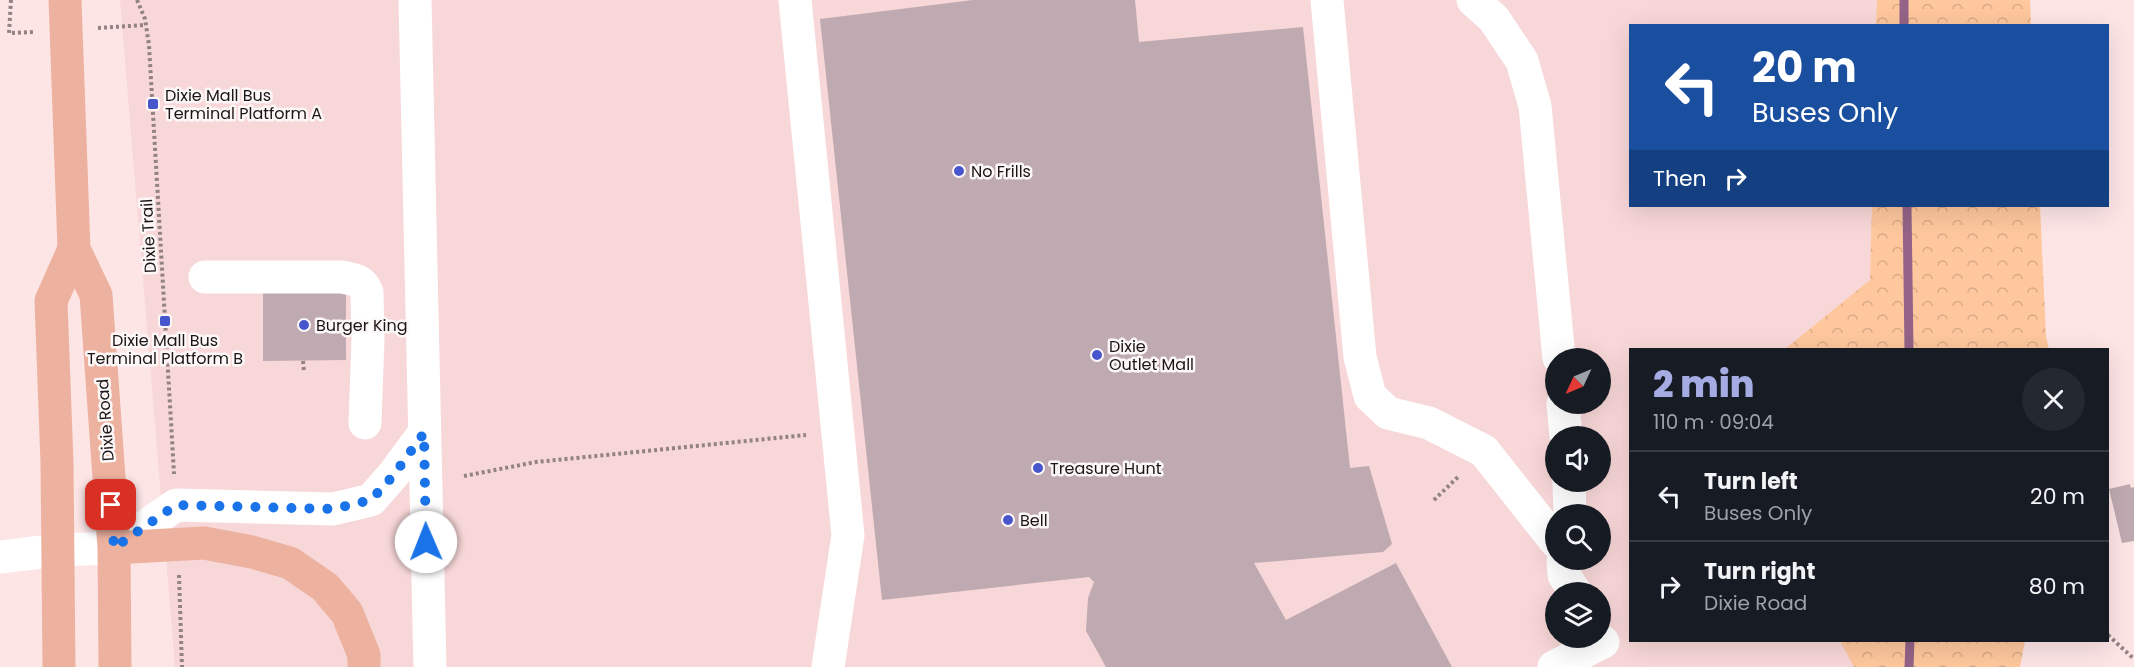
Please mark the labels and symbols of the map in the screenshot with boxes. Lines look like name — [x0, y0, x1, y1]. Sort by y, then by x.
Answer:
place label: Dixie Mall Bus Terminal Platform A — [165, 84, 322, 125]
marker: Dixie Mall Bus Terminal Platform A — [146, 97, 160, 111]
place label: No Frills — [971, 160, 1031, 183]
marker: No Frills — [952, 164, 966, 178]
street label: Dixie Trail — [135, 198, 162, 274]
marker: Dixie Mall Bus Terminal Platform B — [158, 314, 172, 328]
place label: Burger King — [316, 314, 408, 337]
marker: Burger King — [297, 318, 311, 332]
place label: Dixie Mall Bus Terminal Platform B — [87, 329, 243, 370]
place label: Dixie Outlet Mall — [1109, 335, 1194, 376]
marker: Dixie Outlet Mall — [1090, 348, 1104, 362]
north arrow — [1545, 348, 1611, 414]
street label: Dixie Road — [91, 378, 120, 462]
place label: Treasure Hunt — [1050, 457, 1162, 480]
marker: Treasure Hunt — [1031, 461, 1045, 475]
pin — [85, 479, 136, 530]
place label: Bell — [1020, 509, 1048, 532]
position arrow — [394, 510, 458, 574]
marker: Bell — [1001, 513, 1015, 527]

